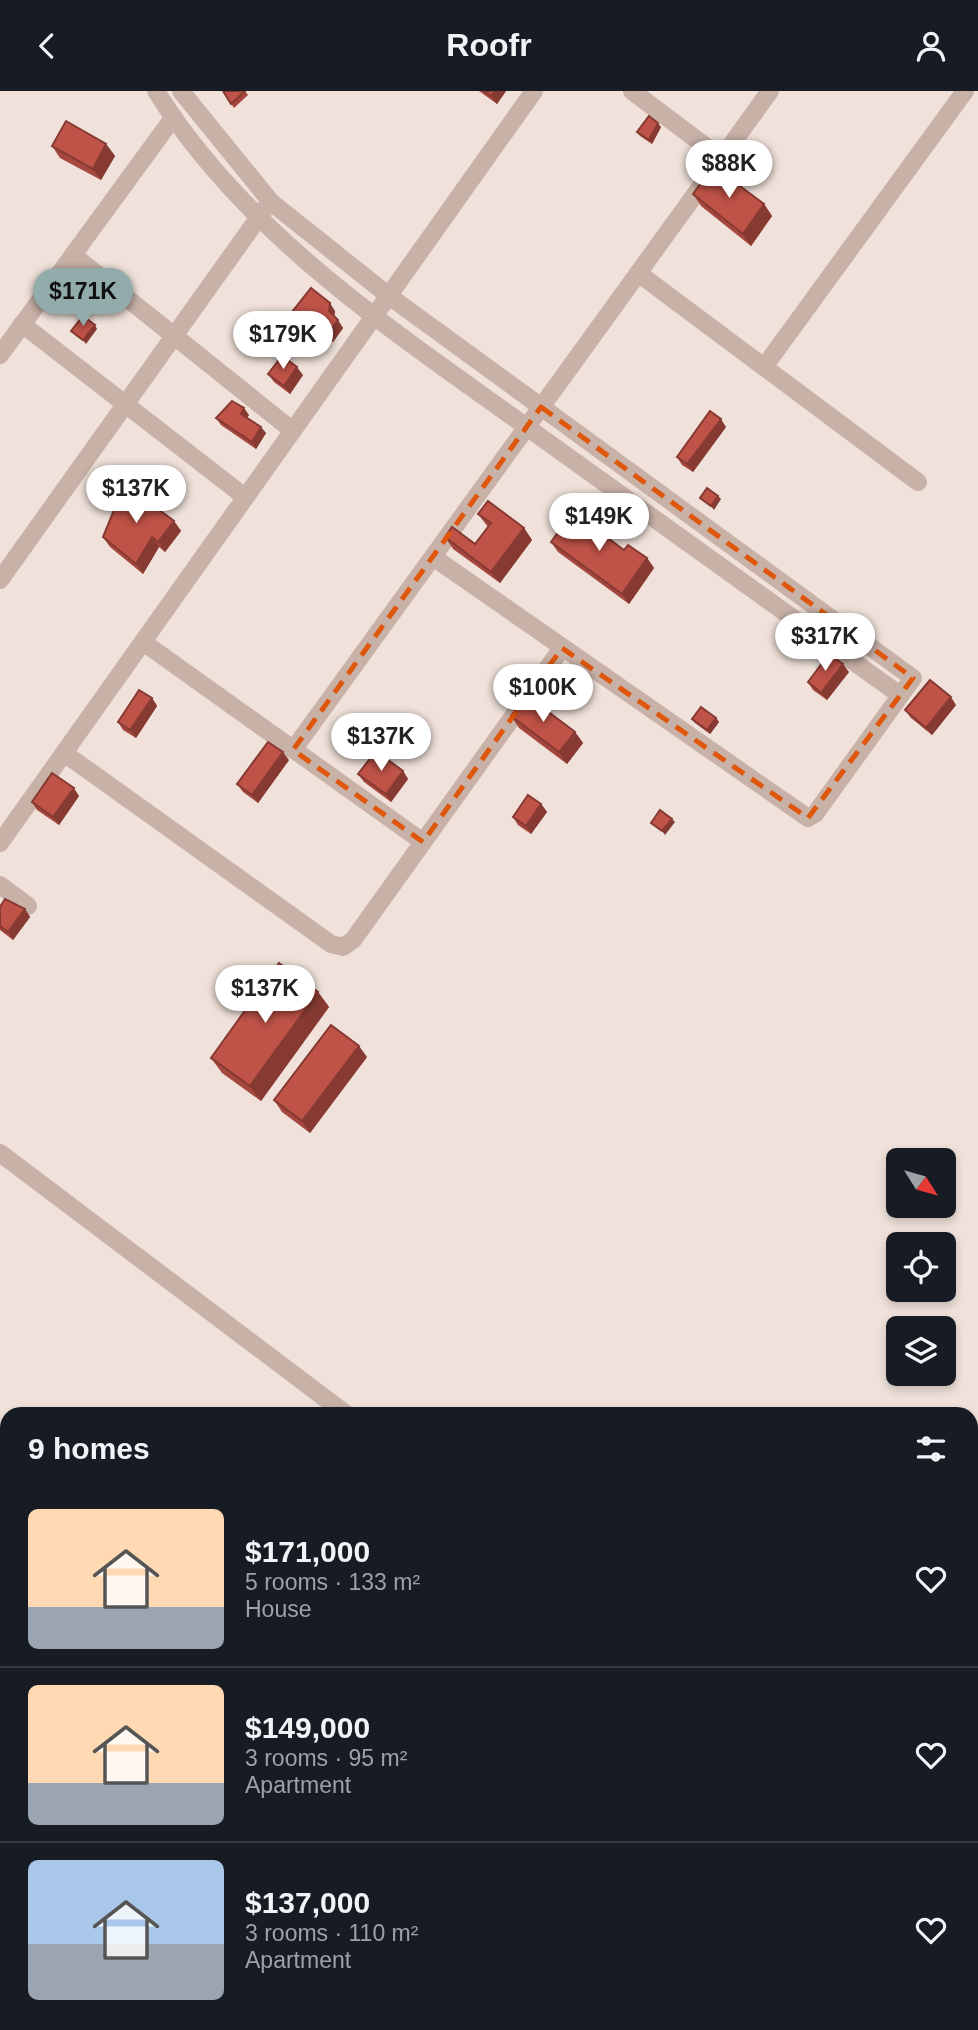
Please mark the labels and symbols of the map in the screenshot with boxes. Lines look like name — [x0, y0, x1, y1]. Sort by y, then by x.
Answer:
pin: $88K — [688, 141, 770, 200]
pin: $171K — [34, 268, 132, 328]
pin: $179K — [234, 311, 332, 371]
pin: $137K — [87, 465, 185, 525]
pin: $149K — [550, 493, 648, 553]
pin: $317K — [776, 613, 874, 673]
pin: $100K — [494, 665, 592, 724]
pin: $137K — [332, 713, 430, 773]
pin: $137K — [216, 965, 314, 1025]
north arrow — [886, 1148, 956, 1218]

